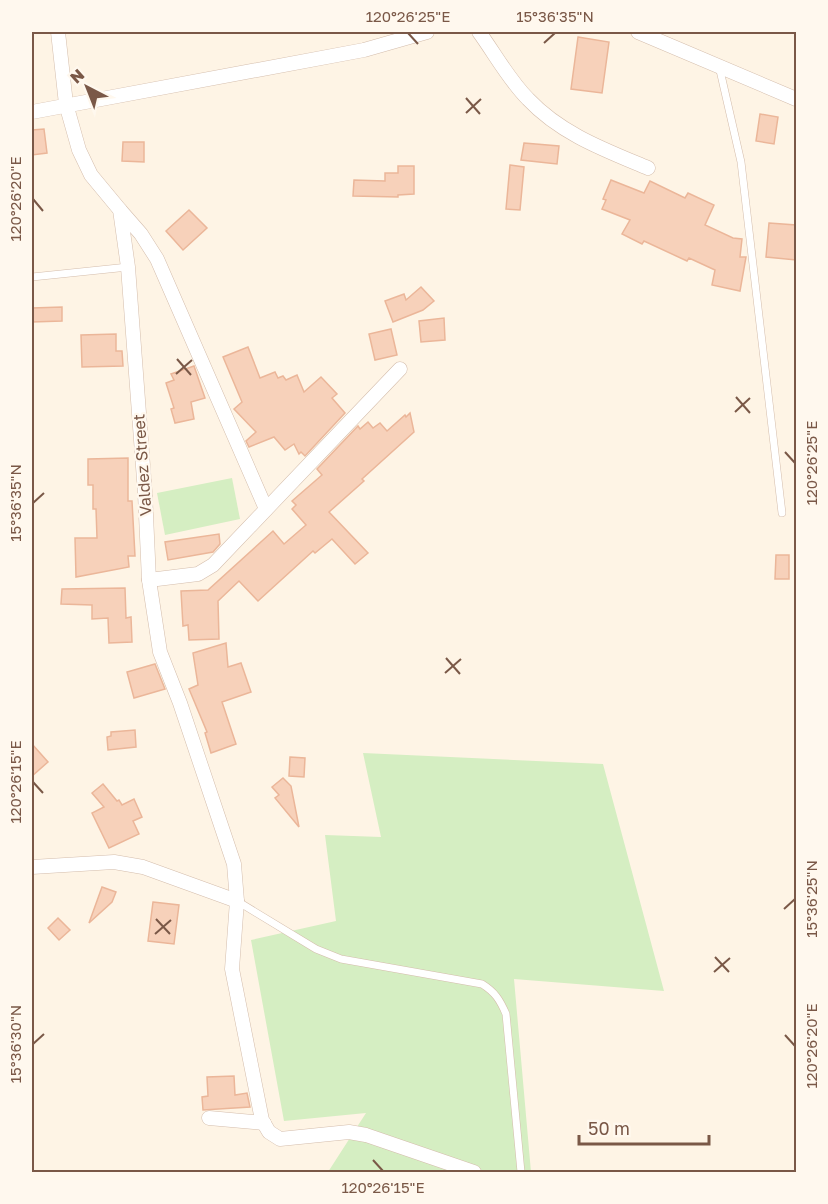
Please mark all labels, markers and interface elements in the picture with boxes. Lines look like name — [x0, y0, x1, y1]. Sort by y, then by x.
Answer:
text: 120°26'25"E — [366, 7, 450, 25]
text: 15°36'35"N — [516, 7, 594, 25]
north arrow — [57, 57, 117, 117]
text: N — [66, 64, 88, 87]
text: 120°26'20"E — [6, 156, 24, 242]
street label: Valdez Street — [128, 413, 156, 517]
text: 120°26'25"E — [802, 421, 820, 505]
text: 15°36'35"N — [6, 464, 24, 542]
text: 120°26'15"E — [6, 740, 24, 824]
text: 15°36'25"N — [802, 860, 820, 938]
text: 120°26'20"E — [802, 1003, 820, 1089]
text: 15°36'30"N — [6, 1005, 24, 1083]
scale bar — [579, 1108, 710, 1146]
text: 50 m — [588, 1117, 630, 1139]
text: 120°26'15"E — [341, 1178, 425, 1196]

